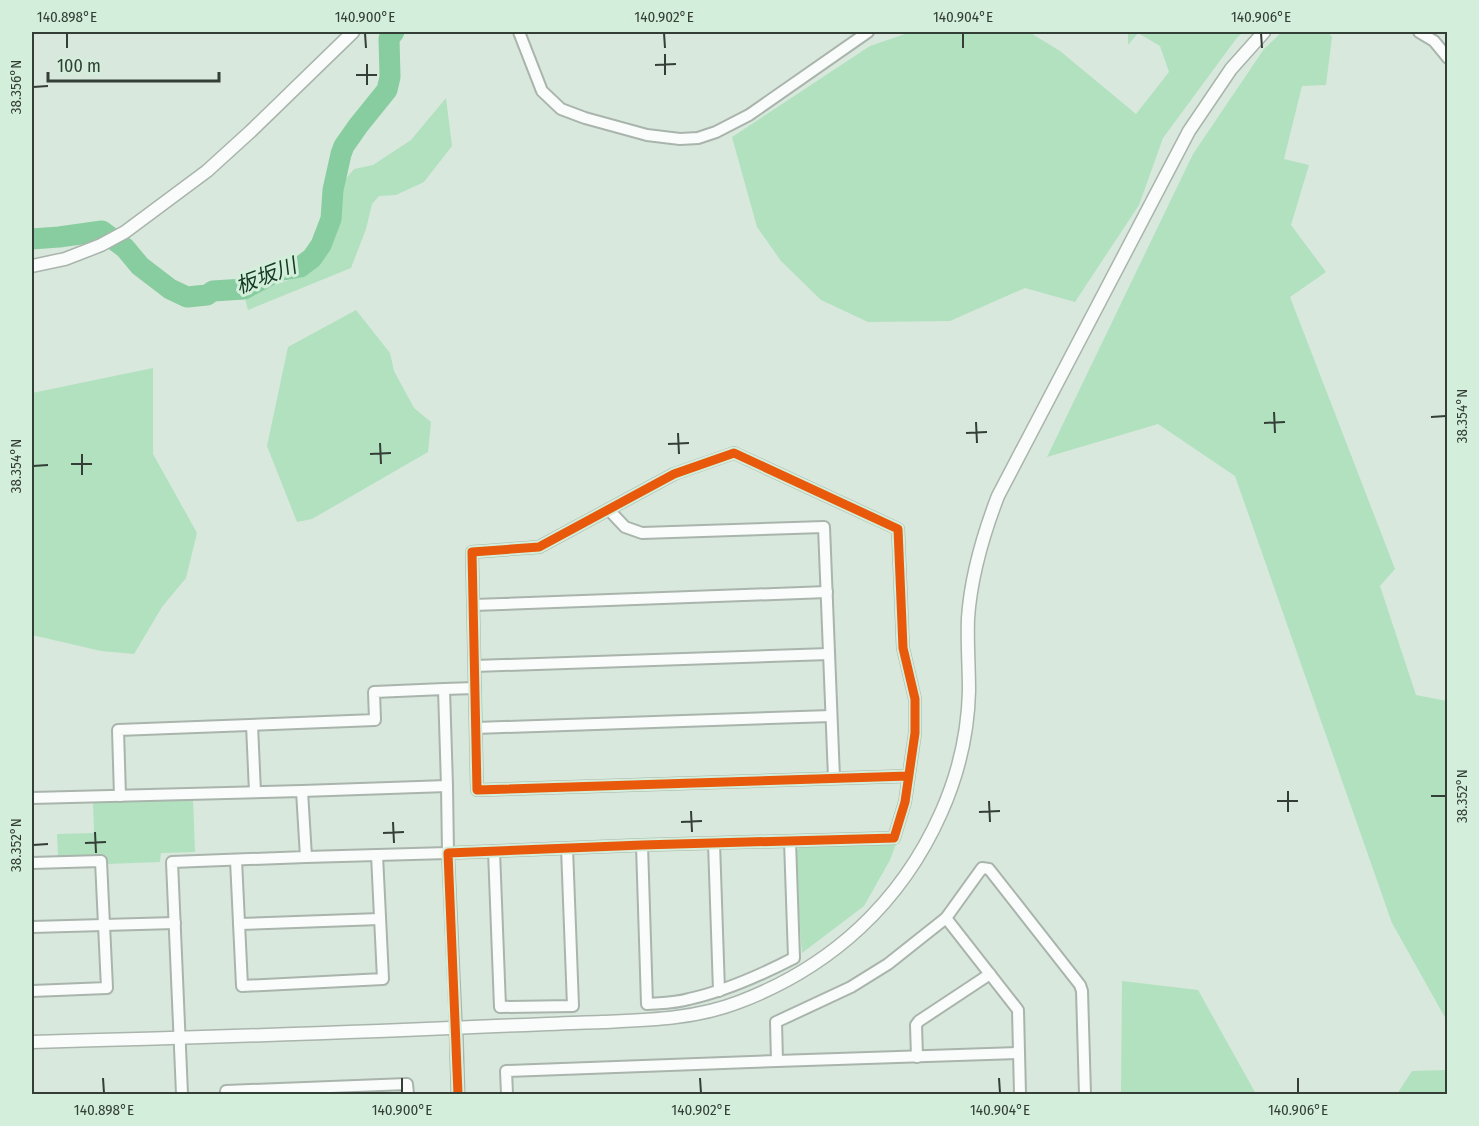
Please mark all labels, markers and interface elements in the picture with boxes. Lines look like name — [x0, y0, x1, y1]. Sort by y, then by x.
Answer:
text: 140.898°E — [37, 8, 97, 26]
text: 140.900°E — [335, 8, 395, 26]
text: 140.902°E — [634, 8, 694, 26]
text: 140.904°E — [933, 8, 993, 26]
text: 140.906°E — [1231, 8, 1291, 26]
scale bar — [48, 45, 219, 83]
text: 100 m — [57, 55, 101, 77]
text: 38.356°N — [7, 60, 25, 114]
water label: 板坂川 — [232, 252, 302, 299]
text: 38.354°N — [1453, 389, 1471, 443]
text: 38.354°N — [7, 439, 25, 493]
text: 38.352°N — [1453, 769, 1471, 823]
text: 38.352°N — [7, 818, 25, 872]
text: 140.898°E — [74, 1101, 134, 1119]
text: 140.900°E — [372, 1101, 432, 1119]
text: 140.902°E — [671, 1101, 731, 1119]
text: 140.904°E — [970, 1101, 1030, 1119]
text: 140.906°E — [1268, 1101, 1328, 1119]

